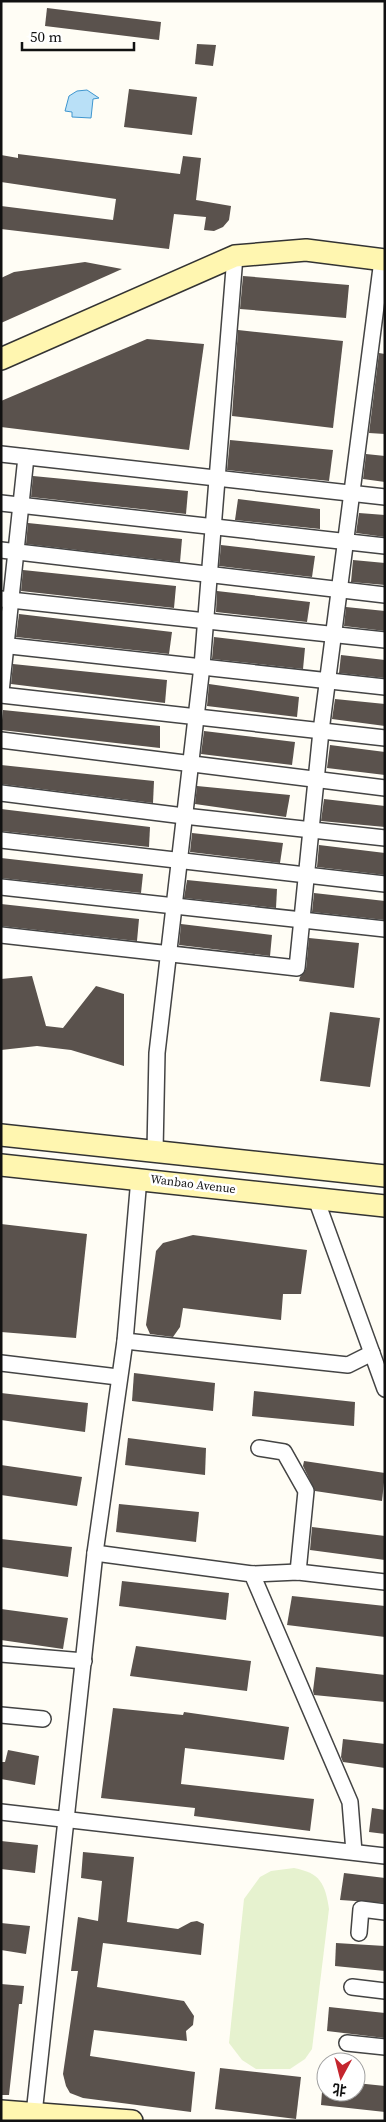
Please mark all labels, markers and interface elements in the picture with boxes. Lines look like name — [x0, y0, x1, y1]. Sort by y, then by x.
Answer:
scale bar — [22, 20, 135, 52]
text: 50 m — [30, 26, 62, 47]
street label: Wanbao Avenue — [149, 1171, 237, 1197]
north arrow — [316, 2052, 366, 2102]
text: 北 — [331, 2079, 348, 2101]

